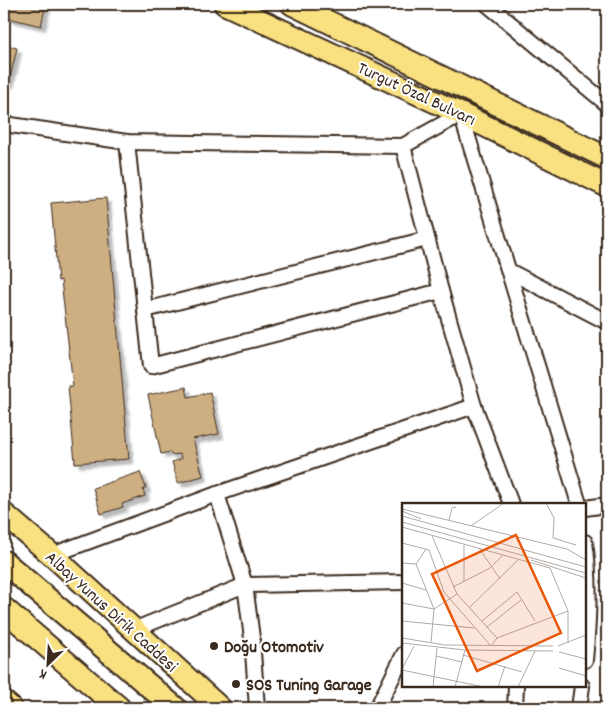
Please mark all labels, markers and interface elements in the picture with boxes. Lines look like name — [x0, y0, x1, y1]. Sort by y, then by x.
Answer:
street label: Turgut Özal Bulvarı — [353, 57, 479, 134]
inset map — [402, 503, 586, 687]
street label: Albay Yunus Dirik Caddesi — [38, 546, 182, 679]
place label: Doğu Otomotiv — [224, 636, 324, 661]
north arrow — [22, 640, 72, 690]
marker: Doğu Otomotiv — [208, 640, 220, 652]
text: K — [36, 663, 51, 684]
place label: SOS Tuning Garage — [246, 674, 372, 699]
marker: SOS Tuning Garage — [230, 678, 242, 690]

